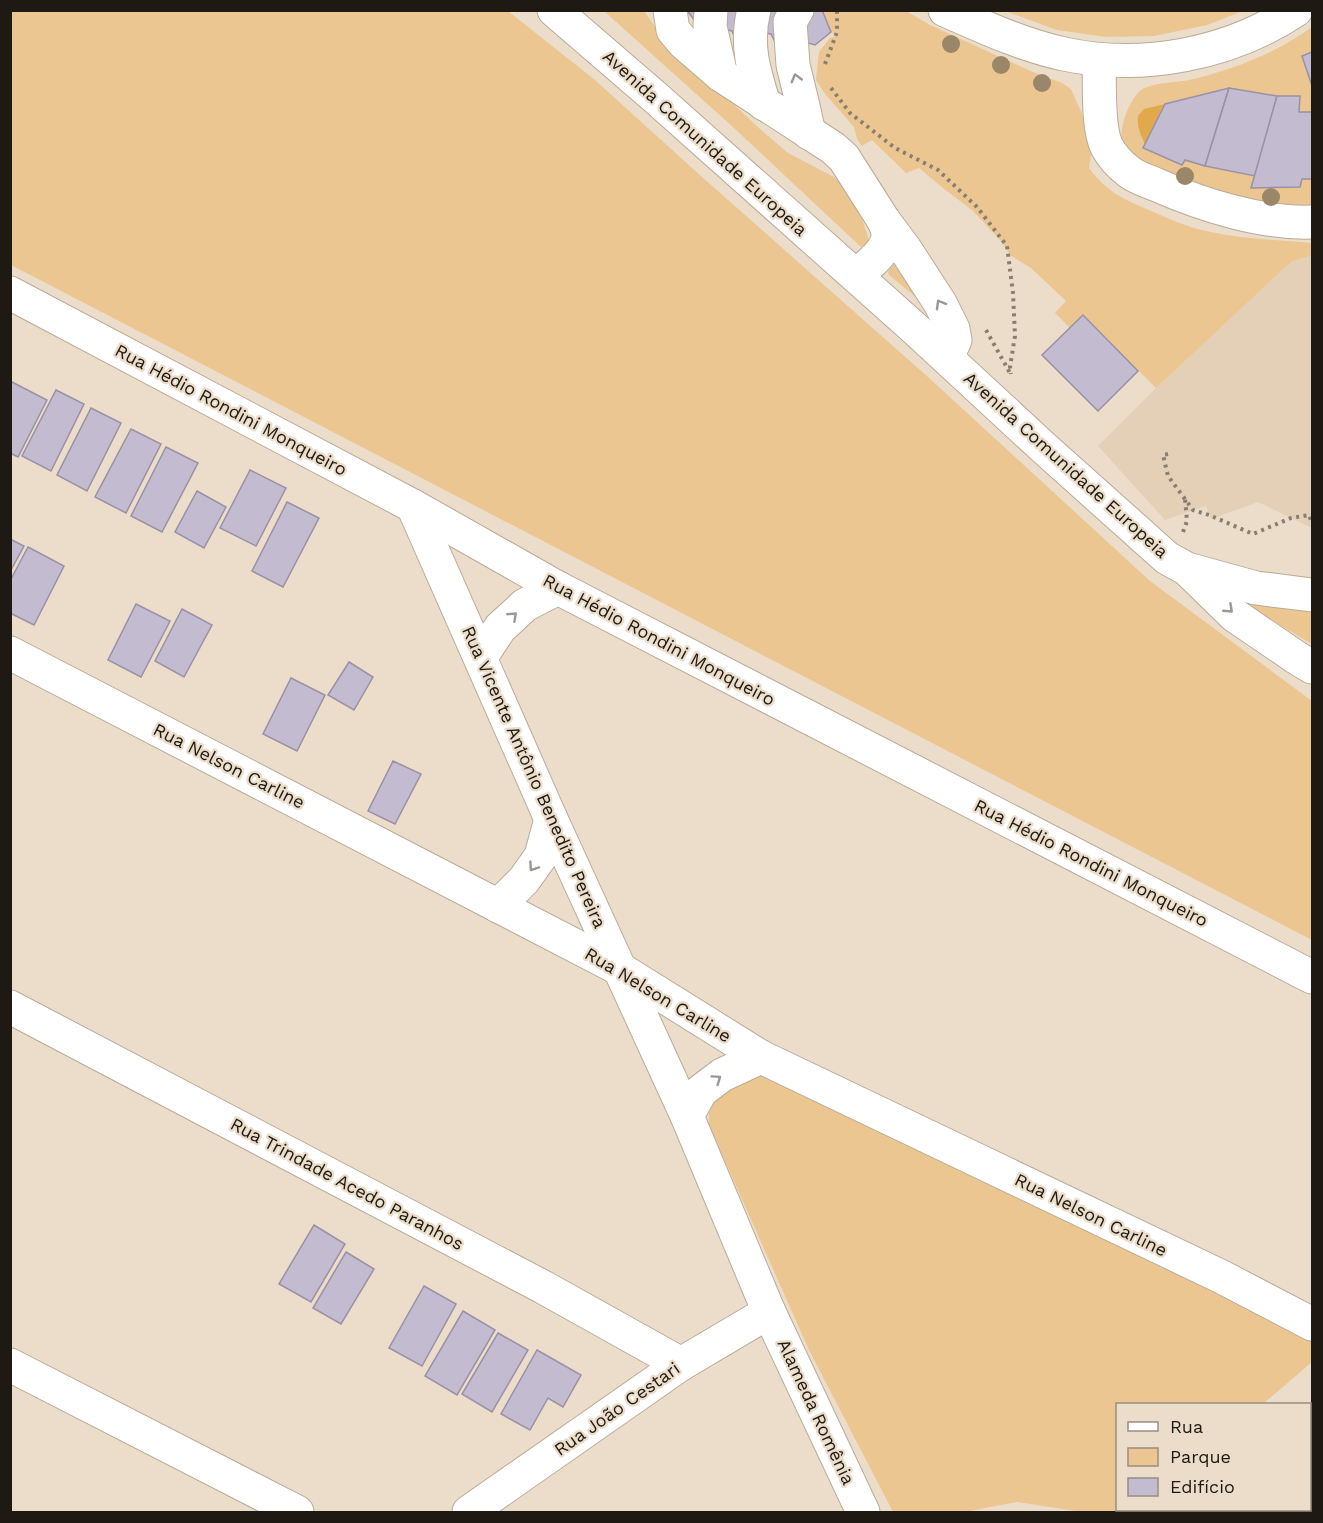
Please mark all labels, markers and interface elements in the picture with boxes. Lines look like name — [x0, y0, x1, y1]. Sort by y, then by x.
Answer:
street label: Avenida Comunidade Europeia — [599, 45, 812, 240]
one-way arrow — [791, 73, 804, 83]
one-way arrow — [936, 300, 948, 310]
street label: Rua Hédio Rondini Monqueiro — [112, 339, 351, 480]
street label: Avenida Comunidade Europeia — [960, 367, 1173, 562]
street label: Rua Hédio Rondini Monqueiro — [540, 569, 779, 710]
one-way arrow — [1221, 602, 1232, 613]
one-way arrow — [506, 612, 517, 623]
street label: Rua Vicente Antônio Benedito Pereira — [458, 622, 611, 931]
street label: Rua Nelson Carline — [150, 718, 308, 813]
street label: Rua Hédio Rondini Monqueiro — [971, 794, 1212, 931]
one-way arrow — [529, 861, 540, 872]
street label: Rua Nelson Carline — [581, 943, 735, 1047]
one-way arrow — [711, 1075, 722, 1086]
street label: Rua Trindade Acedo Paranhos — [227, 1113, 467, 1254]
street label: Rua Nelson Carline — [1012, 1169, 1171, 1261]
street label: Alameda Romênia — [773, 1336, 859, 1488]
street label: Rua João Cestari — [550, 1357, 684, 1460]
legend — [1116, 1403, 1311, 1511]
text: Rua — [1170, 1416, 1203, 1437]
text: Parque — [1170, 1446, 1231, 1467]
text: Edifício — [1170, 1476, 1235, 1497]

